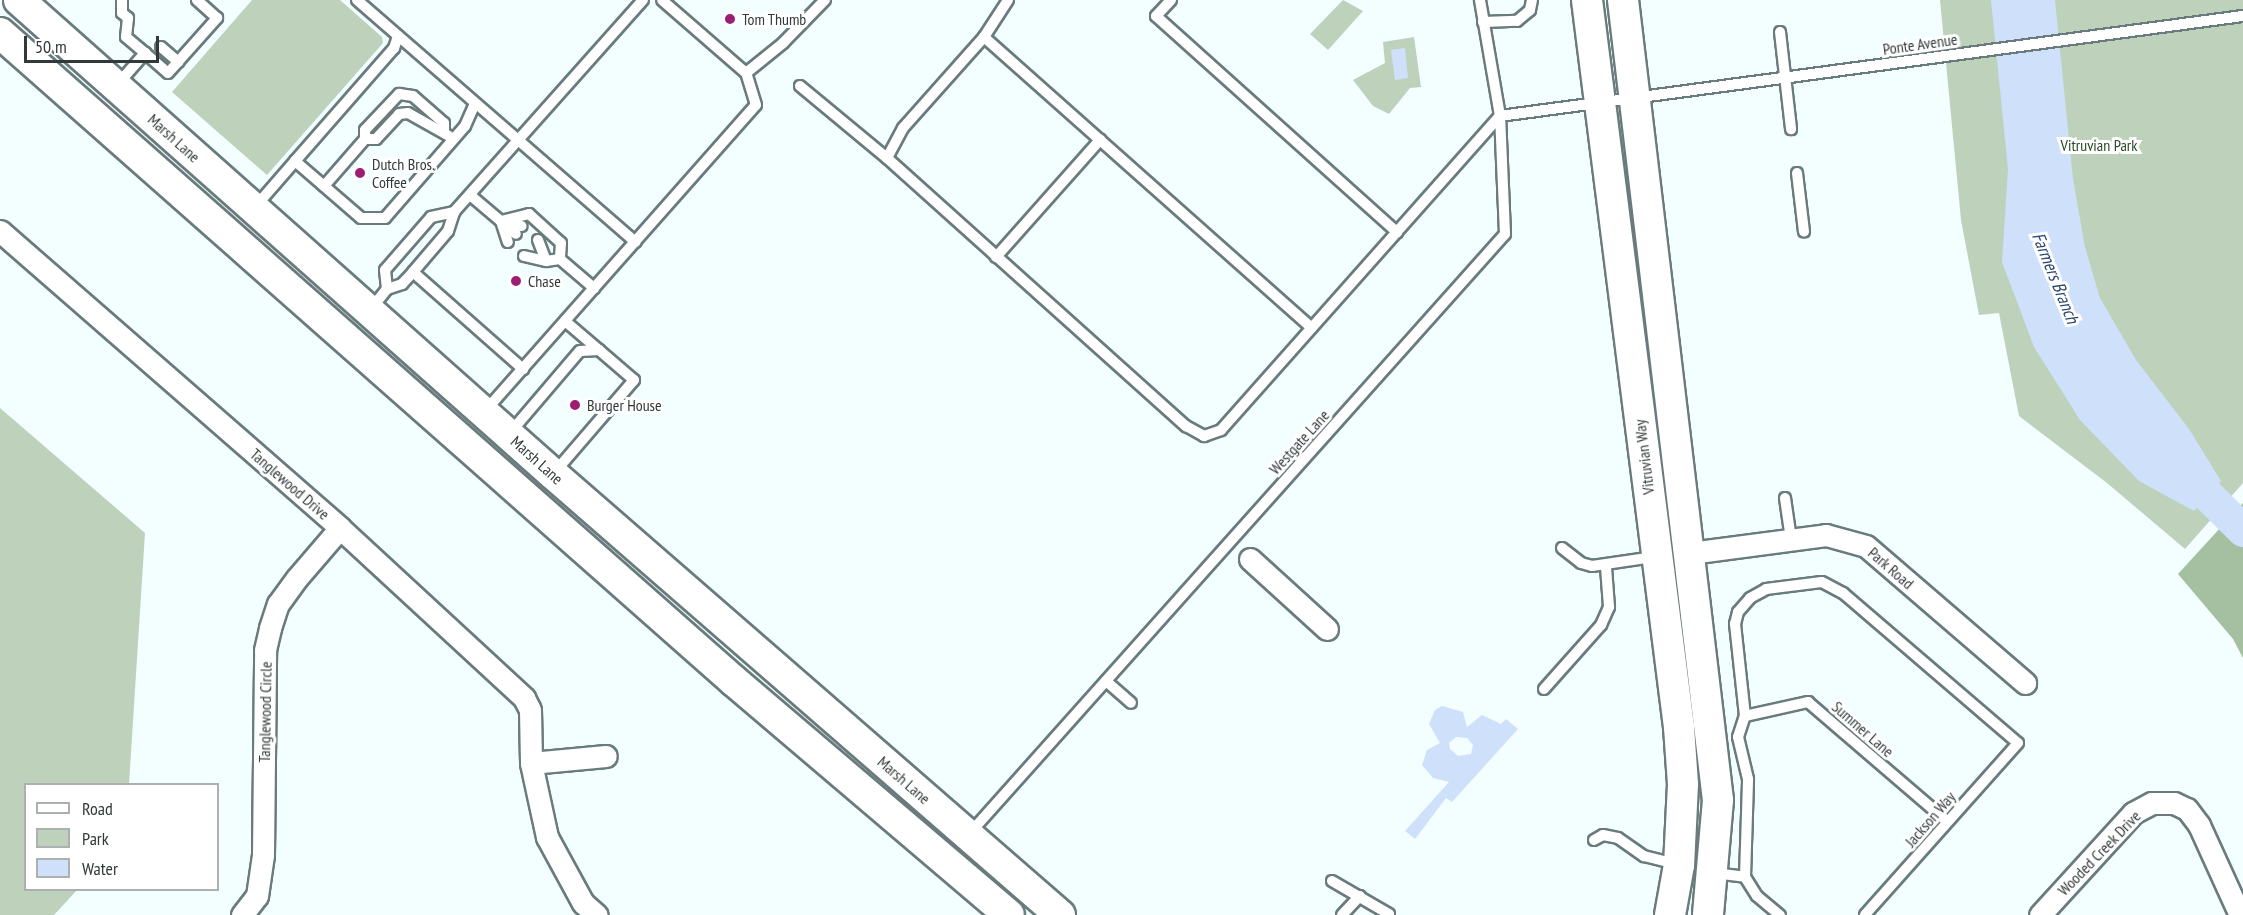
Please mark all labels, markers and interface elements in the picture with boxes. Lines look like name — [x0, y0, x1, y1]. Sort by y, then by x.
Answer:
place label: Tom Thumb — [742, 9, 807, 29]
marker: Tom Thumb — [723, 12, 737, 26]
scale bar — [27, 24, 162, 62]
street label: Ponte Avenue — [1881, 29, 1959, 59]
text: 50 m — [35, 35, 67, 58]
street label: Marsh Lane — [144, 110, 204, 166]
park label: Vitruvian Park — [2061, 135, 2137, 155]
place label: Dutch Bros. Coffee — [372, 154, 435, 192]
marker: Dutch Bros. Coffee — [353, 166, 367, 180]
water label: Farmers Branch — [2027, 229, 2083, 327]
place label: Chase — [528, 271, 561, 291]
marker: Chase — [509, 274, 523, 288]
place label: Burger House — [587, 395, 662, 415]
marker: Burger House — [568, 398, 582, 412]
street label: Westgate Lane — [1265, 406, 1333, 478]
street label: Vitruvian Way — [1630, 418, 1658, 496]
street label: Marsh Lane — [507, 432, 567, 488]
street label: Tanglewood Drive — [246, 444, 334, 524]
street label: Park Road — [1864, 543, 1918, 593]
street label: Tanglewood Circle — [255, 661, 275, 763]
street label: Summer Lane — [1828, 697, 1898, 761]
street label: Marsh Lane — [874, 752, 934, 808]
legend — [24, 783, 219, 891]
street label: Jackson Way — [1901, 787, 1959, 851]
text: Road — [82, 797, 113, 820]
street label: Wooded Creek Drive — [2053, 806, 2145, 900]
text: Park — [82, 827, 109, 850]
text: Water — [82, 857, 118, 880]

